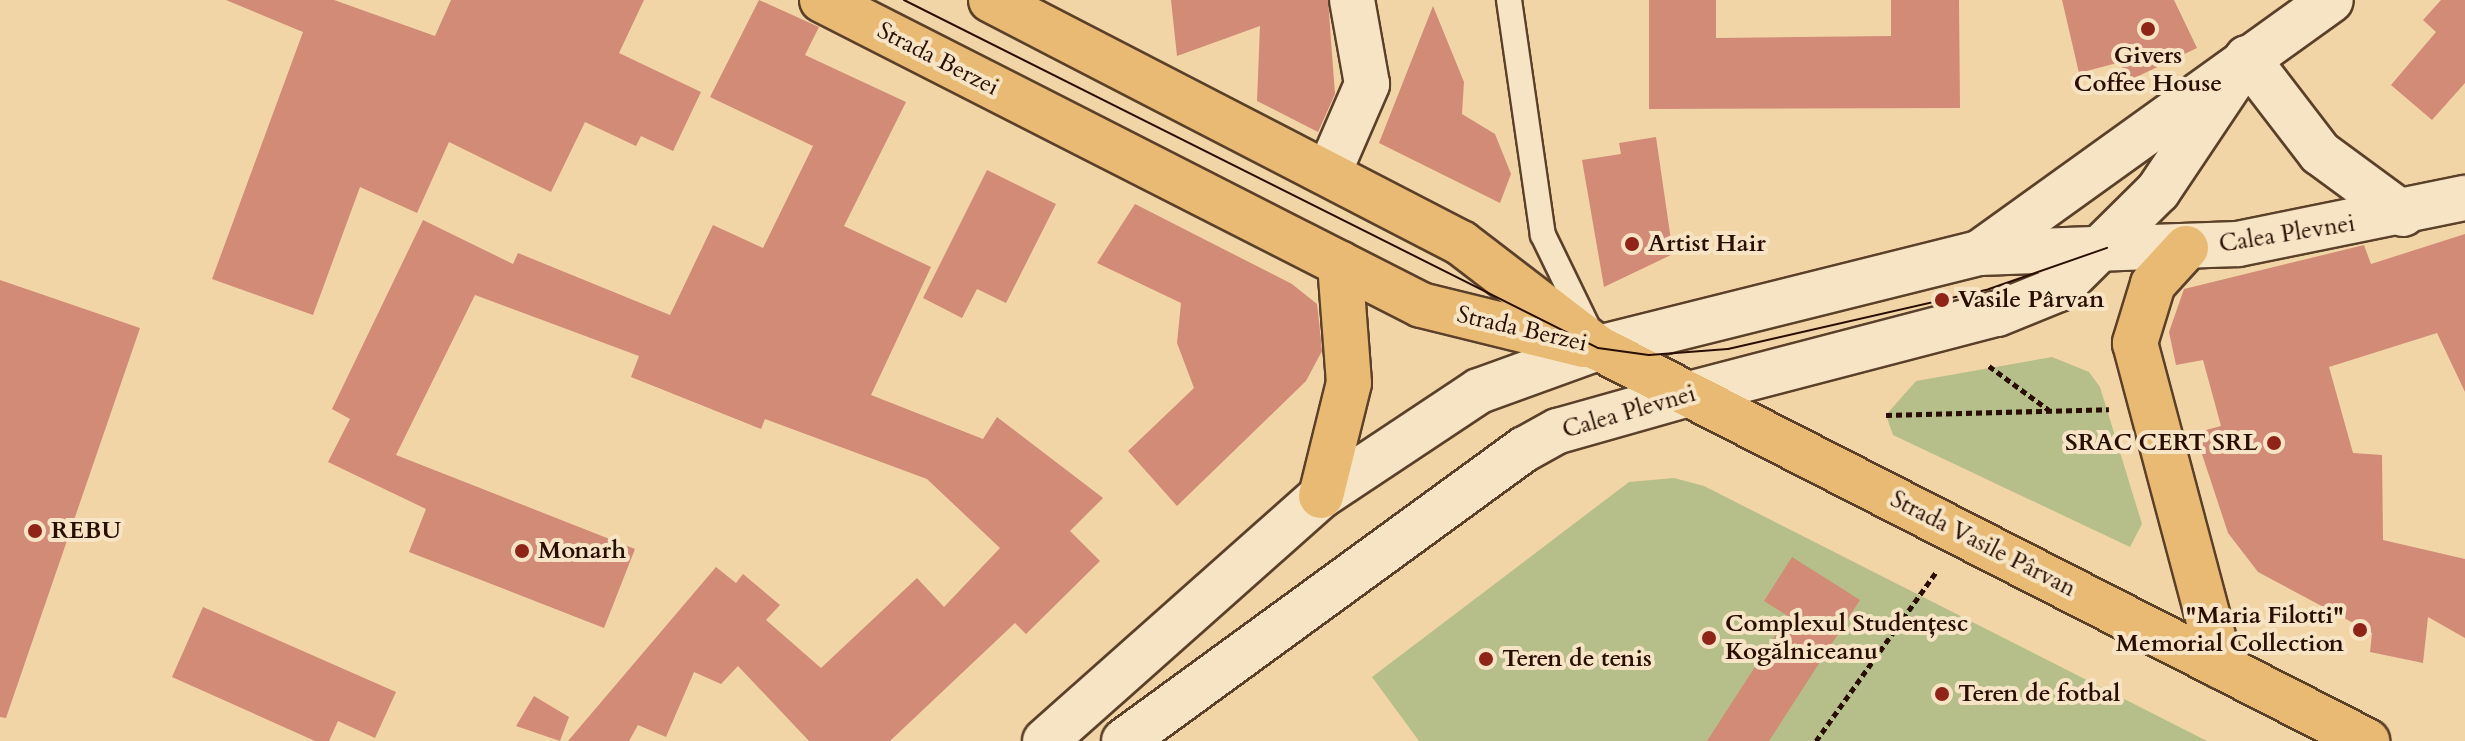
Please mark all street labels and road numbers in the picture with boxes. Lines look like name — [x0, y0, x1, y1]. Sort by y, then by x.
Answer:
street label: Strada Berzei — [872, 16, 1004, 102]
street label: Calea Plevnei — [2217, 209, 2357, 259]
street label: Strada Berzei — [1454, 300, 1590, 358]
street label: Calea Plevnei — [1559, 379, 1699, 445]
street label: Strada Vasile Pârvan — [1886, 485, 2080, 603]

